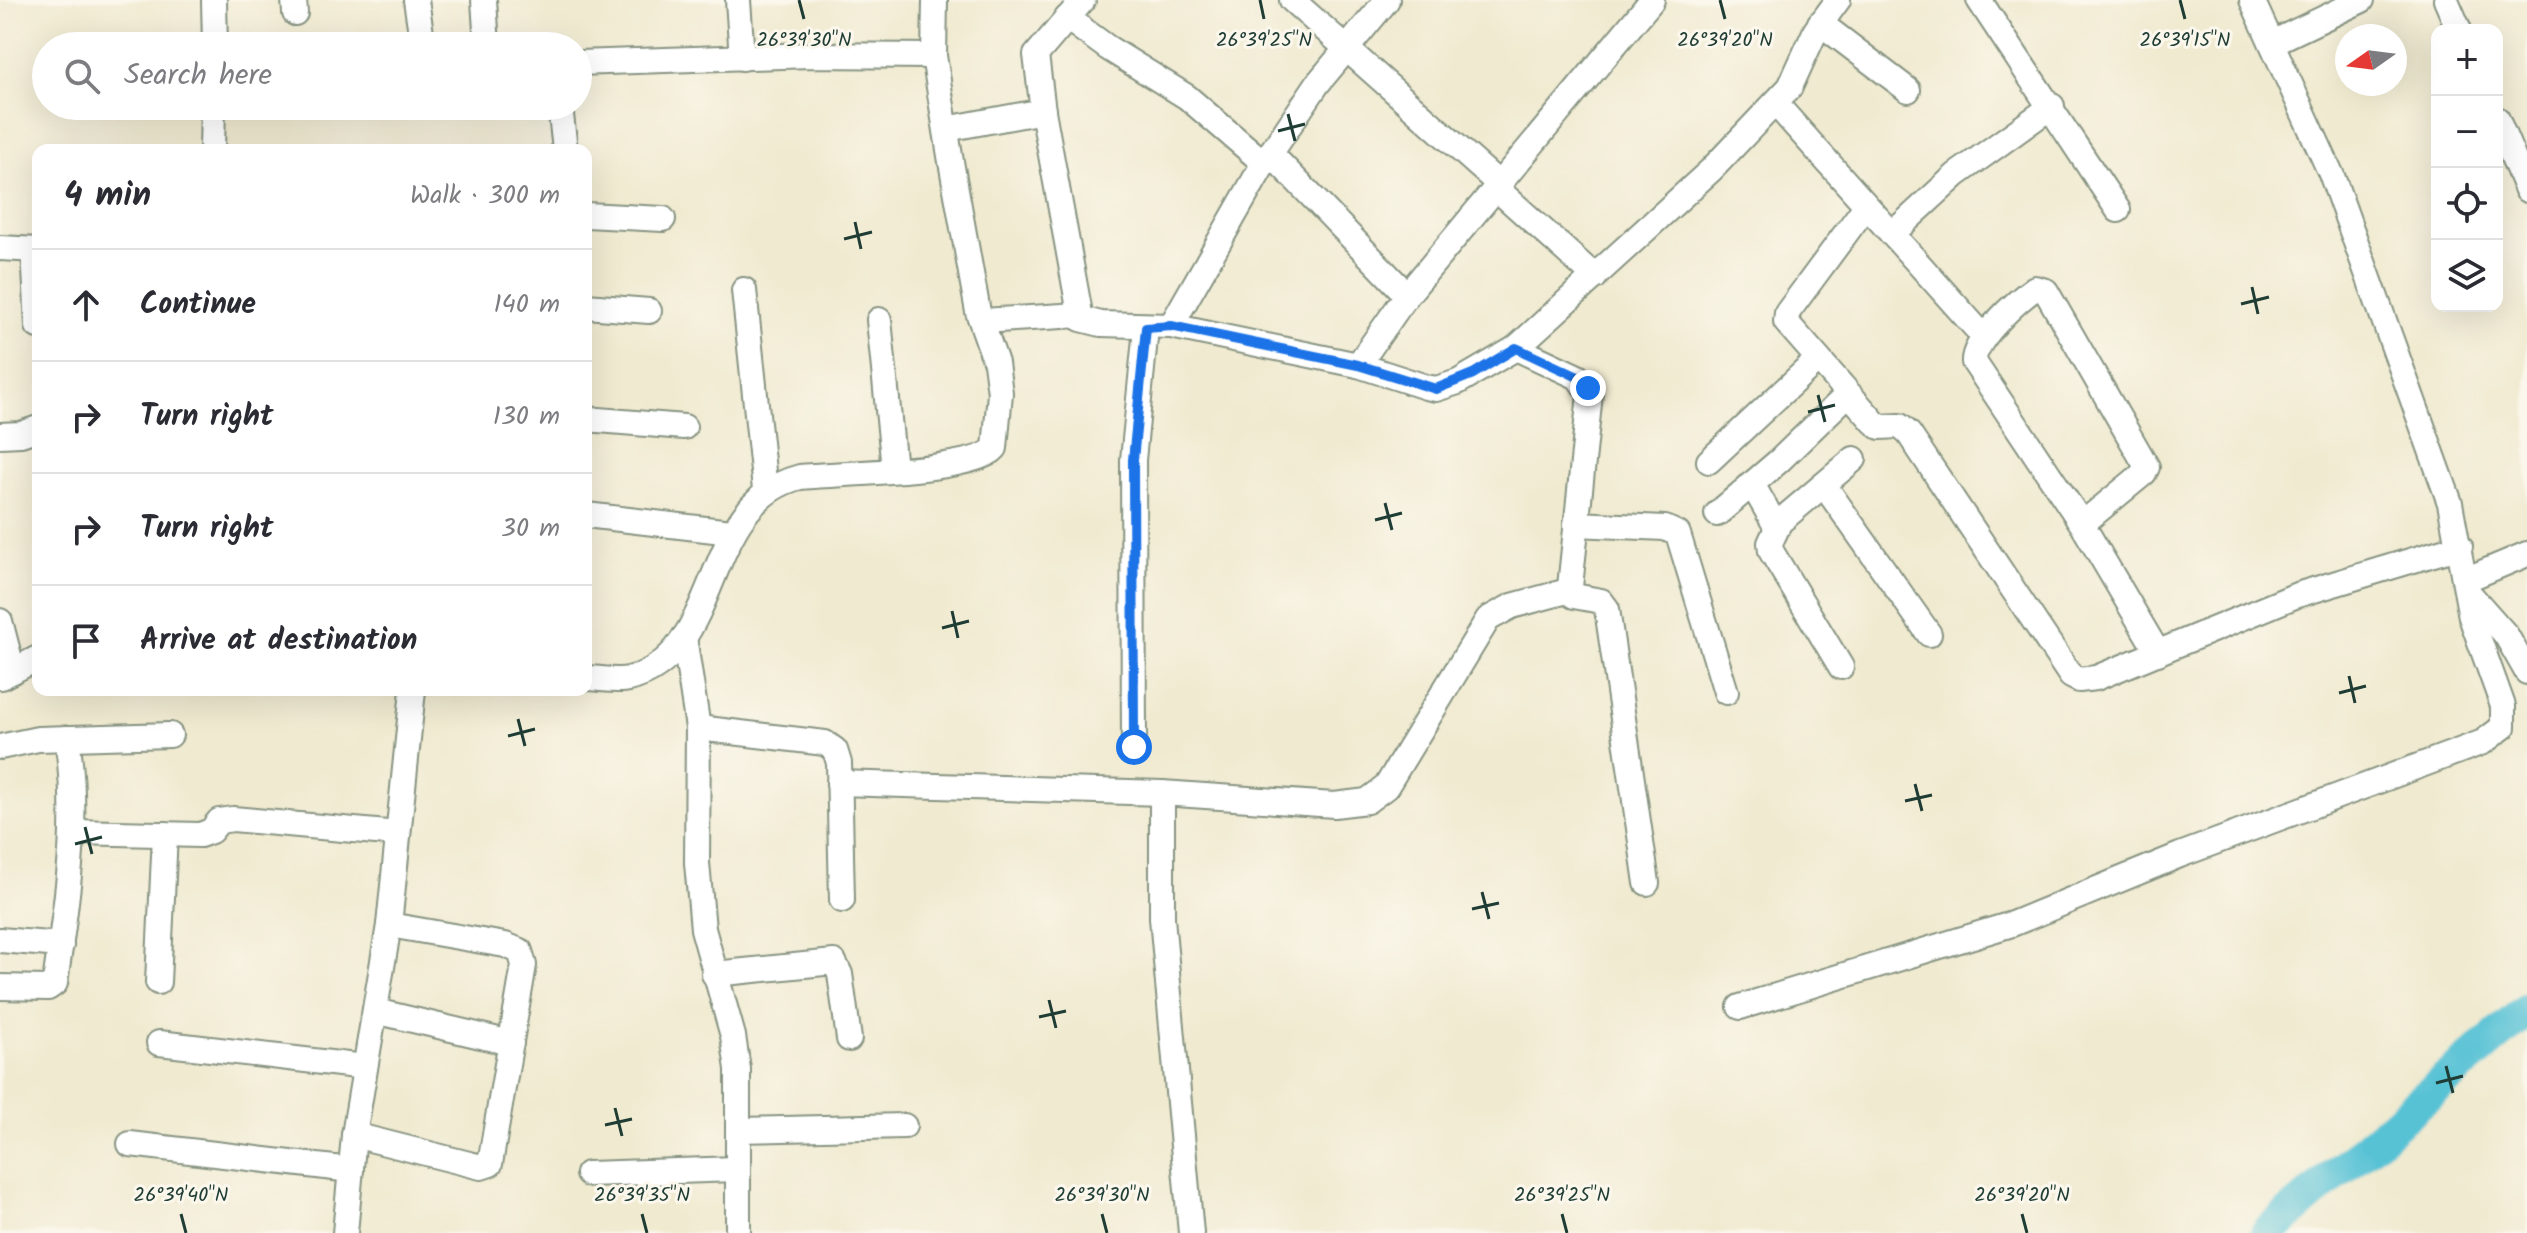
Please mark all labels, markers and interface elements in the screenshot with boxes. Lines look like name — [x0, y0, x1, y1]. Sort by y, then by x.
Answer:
north arrow — [2335, 24, 2407, 96]
map controls — [2431, 24, 2503, 312]
button: + — [2431, 24, 2503, 96]
text: 26°39'30"N — [756, 25, 852, 57]
text: 26°39'25"N — [1216, 25, 1312, 57]
text: 26°39'20"N — [1677, 25, 1773, 57]
text: 26°39'15"N — [2140, 25, 2230, 57]
search box — [32, 32, 592, 120]
text: Search here — [124, 52, 272, 100]
icon: search — [60, 54, 104, 98]
button: − — [2431, 96, 2503, 168]
button: locate — [2431, 168, 2503, 240]
text: 4 min — [64, 169, 151, 223]
text: Walk · 300 m — [410, 175, 560, 217]
button: layers — [2431, 240, 2503, 312]
text: Continue — [140, 281, 256, 329]
icon: ahead — [64, 283, 108, 327]
text: 140 m — [493, 284, 560, 326]
route end — [1570, 370, 1606, 406]
text: Turn right — [140, 393, 273, 441]
icon: right — [64, 395, 108, 439]
text: 130 m — [493, 396, 560, 438]
text: Turn right — [140, 505, 273, 553]
icon: right — [64, 507, 108, 551]
text: 30 m — [501, 508, 560, 550]
text: Arrive at destination — [140, 617, 417, 665]
icon: arrive — [64, 619, 108, 663]
route start — [1116, 729, 1152, 765]
text: 26°39'40"N — [134, 1180, 228, 1212]
text: 26°39'35"N — [594, 1180, 690, 1212]
text: 26°39'30"N — [1054, 1180, 1150, 1212]
text: 26°39'25"N — [1514, 1180, 1610, 1212]
text: 26°39'20"N — [1974, 1180, 2070, 1212]

